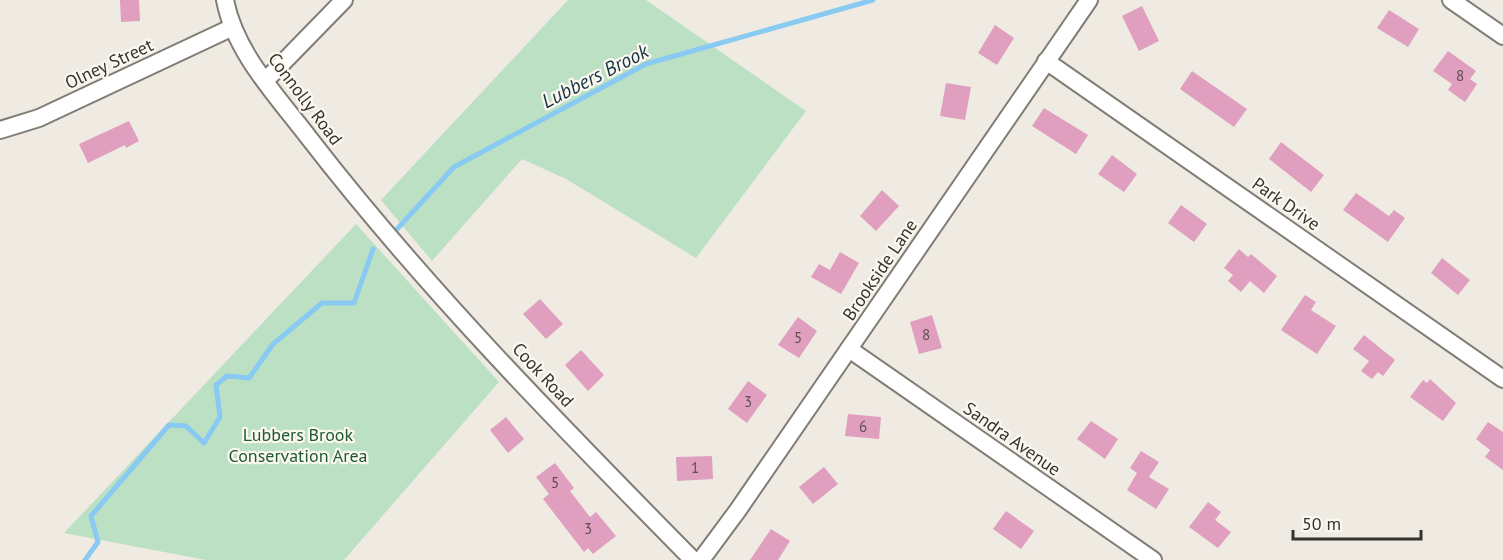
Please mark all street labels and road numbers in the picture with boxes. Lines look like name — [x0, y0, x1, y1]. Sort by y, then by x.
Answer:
street label: Olney Street — [61, 33, 157, 94]
street label: Connolly Road — [263, 48, 348, 149]
street label: Park Drive — [1248, 172, 1325, 235]
street label: Brookside Lane — [837, 215, 922, 325]
street label: Cook Road — [508, 338, 579, 412]
street label: Sandra Avenue — [959, 397, 1065, 481]

